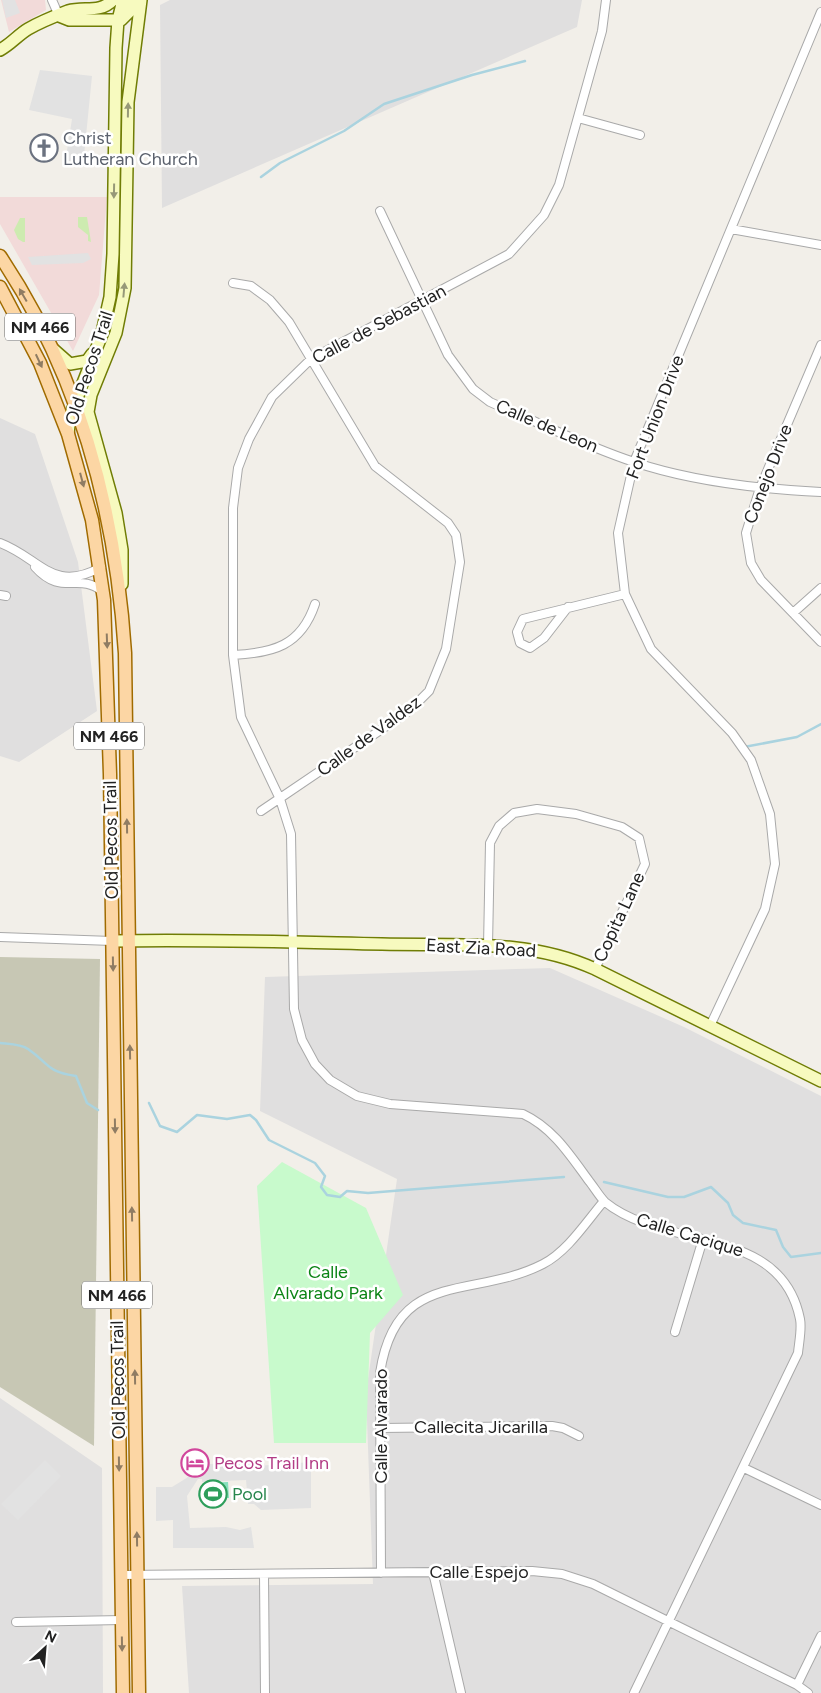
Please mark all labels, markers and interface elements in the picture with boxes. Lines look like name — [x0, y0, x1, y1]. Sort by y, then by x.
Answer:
one-way arrow — [124, 102, 132, 118]
place label: Christ Lutheran Church — [63, 127, 198, 170]
church icon: Christ Lutheran Church — [29, 133, 59, 163]
one-way arrow — [110, 184, 118, 200]
street label: Calle de Sebastian — [308, 279, 450, 369]
one-way arrow — [120, 282, 128, 298]
one-way arrow — [18, 288, 27, 301]
street label: Old Pecos Trail — [60, 308, 118, 428]
road number: NM 466 — [5, 314, 75, 341]
street label: Fort Union Drive — [621, 352, 689, 482]
one-way arrow — [35, 354, 43, 368]
street label: Calle de Leon — [493, 395, 601, 457]
street label: Conejo Drive — [739, 421, 797, 527]
one-way arrow — [78, 473, 86, 488]
one-way arrow — [104, 633, 112, 649]
street label: Calle de Valdez — [313, 691, 425, 781]
road number: NM 466 — [74, 722, 144, 749]
street label: Old Pecos Trail — [99, 781, 123, 899]
one-way arrow — [123, 817, 131, 833]
street label: Copita Lane — [589, 868, 650, 966]
street label: East Zia Road — [425, 934, 537, 962]
one-way arrow — [109, 956, 117, 972]
one-way arrow — [126, 1044, 134, 1060]
one-way arrow — [111, 1118, 119, 1134]
one-way arrow — [128, 1206, 136, 1222]
street label: Calle Cacique — [634, 1208, 746, 1262]
park label: Calle Alvarado Park — [273, 1261, 383, 1304]
road number: NM 466 — [82, 1282, 152, 1308]
street label: Old Pecos Trail — [106, 1321, 130, 1439]
street label: Calle Alvarado — [370, 1368, 392, 1484]
one-way arrow — [130, 1369, 138, 1385]
street label: Callecita Jicarilla — [414, 1416, 548, 1438]
hotel icon: Pecos Trail Inn — [180, 1448, 210, 1478]
place label: Pecos Trail Inn — [214, 1452, 329, 1474]
one-way arrow — [115, 1456, 123, 1472]
sports icon: Pool — [198, 1479, 228, 1509]
place label: Pool — [232, 1483, 267, 1505]
one-way arrow — [133, 1531, 141, 1547]
street label: Calle Espejo — [429, 1561, 529, 1583]
north arrow — [20, 1623, 70, 1673]
text: N — [42, 1627, 59, 1647]
one-way arrow — [118, 1636, 126, 1652]

